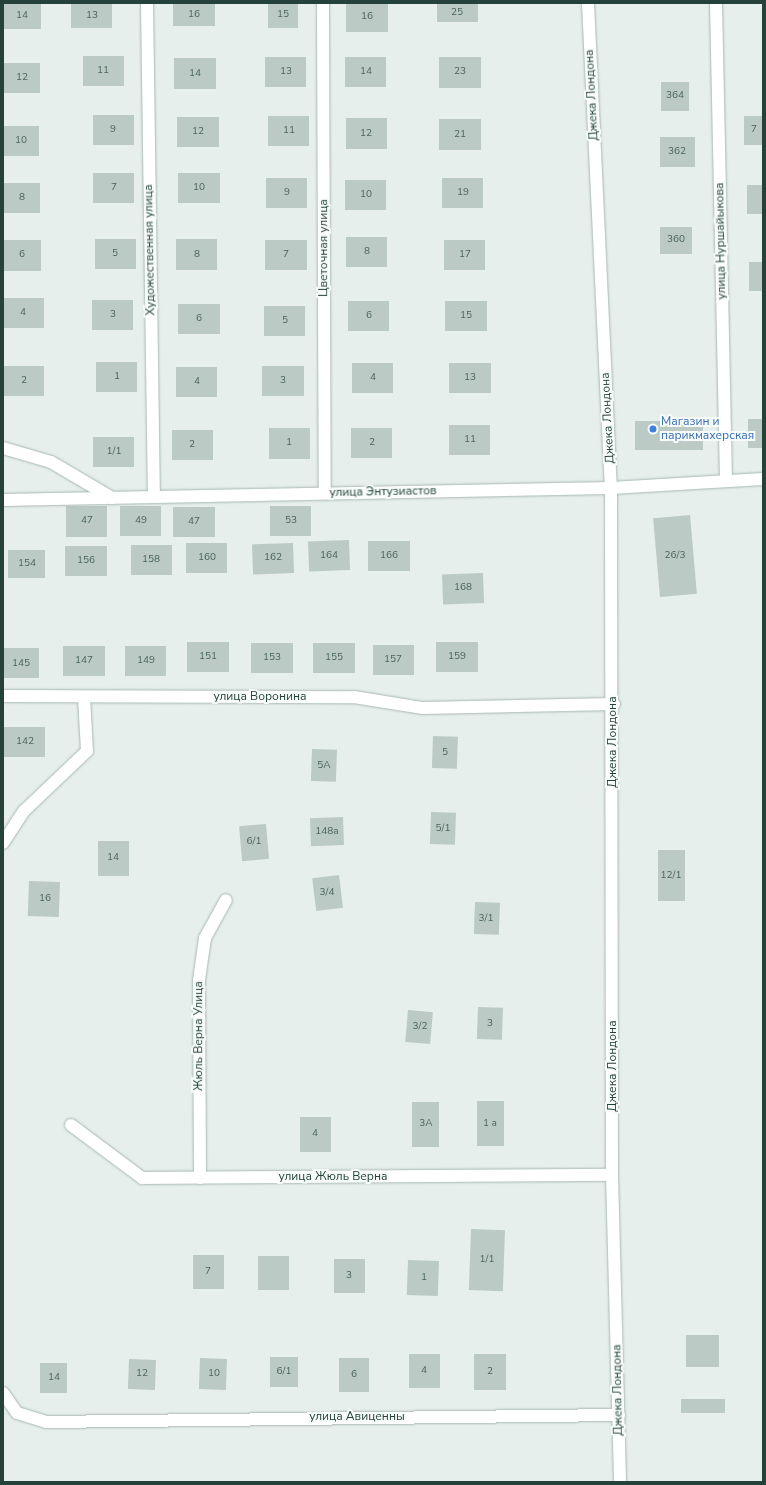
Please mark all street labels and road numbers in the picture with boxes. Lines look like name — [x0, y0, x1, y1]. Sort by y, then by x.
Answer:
street label: Джека Лондона — [582, 49, 602, 141]
street label: улица Нуршайыкова — [713, 182, 729, 300]
street label: Художественная улица — [142, 184, 158, 316]
street label: Цветочная улица — [317, 199, 331, 297]
street label: Джека Лондона — [598, 372, 618, 464]
street label: улица Энтузиастов — [329, 484, 437, 500]
street label: улица Воронина — [214, 690, 306, 704]
street label: Джека Лондона — [606, 696, 620, 788]
street label: Жюль Верна Улица — [192, 981, 206, 1091]
street label: Джека Лондона — [606, 1020, 620, 1112]
street label: улица Жюль Верна — [279, 1170, 387, 1184]
street label: Джека Лондона — [610, 1344, 626, 1436]
street label: улица Авиценны — [309, 1410, 405, 1424]

